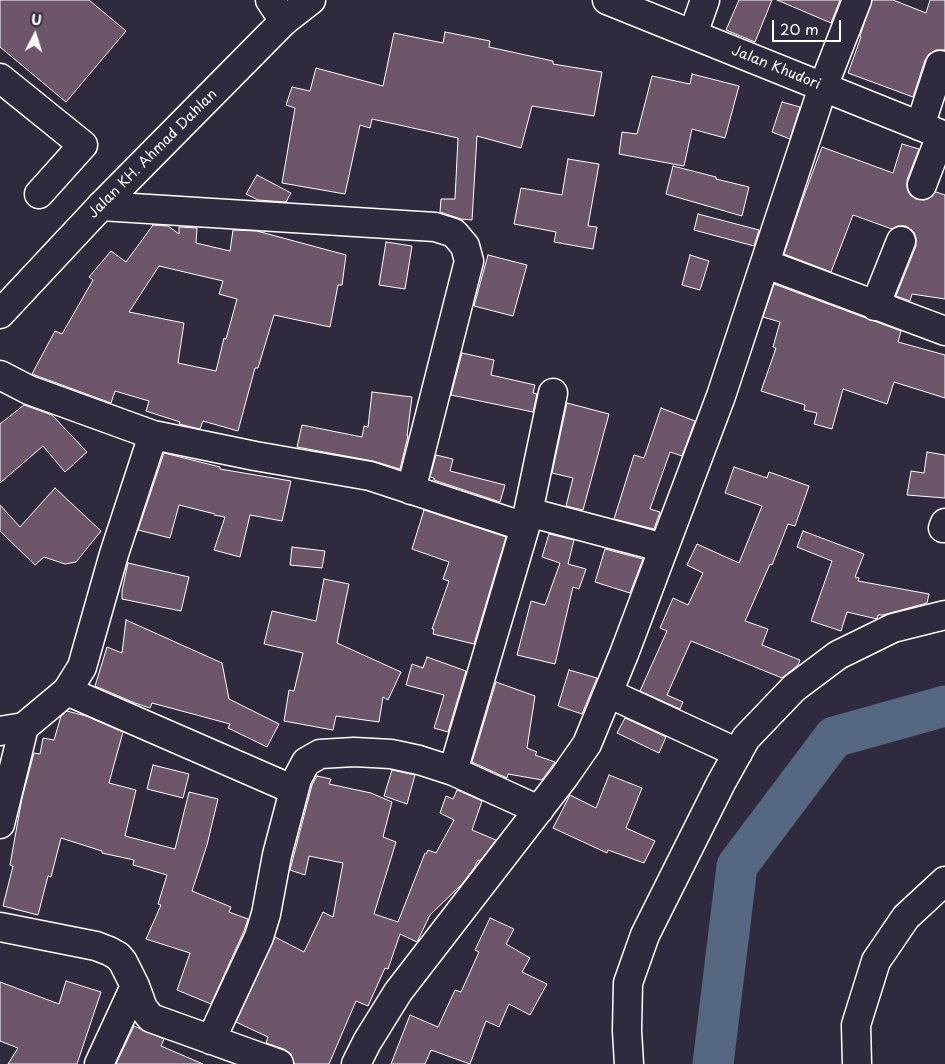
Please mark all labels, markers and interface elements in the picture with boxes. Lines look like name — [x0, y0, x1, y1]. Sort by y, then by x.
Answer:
text: U — [30, 9, 43, 30]
north arrow — [10, 10, 60, 60]
scale bar — [775, 10, 844, 42]
text: 20 m — [780, 17, 819, 40]
street label: Jalan Khudori — [729, 43, 823, 93]
street label: Jalan KH. Ahmad Dahlan — [85, 86, 221, 222]

